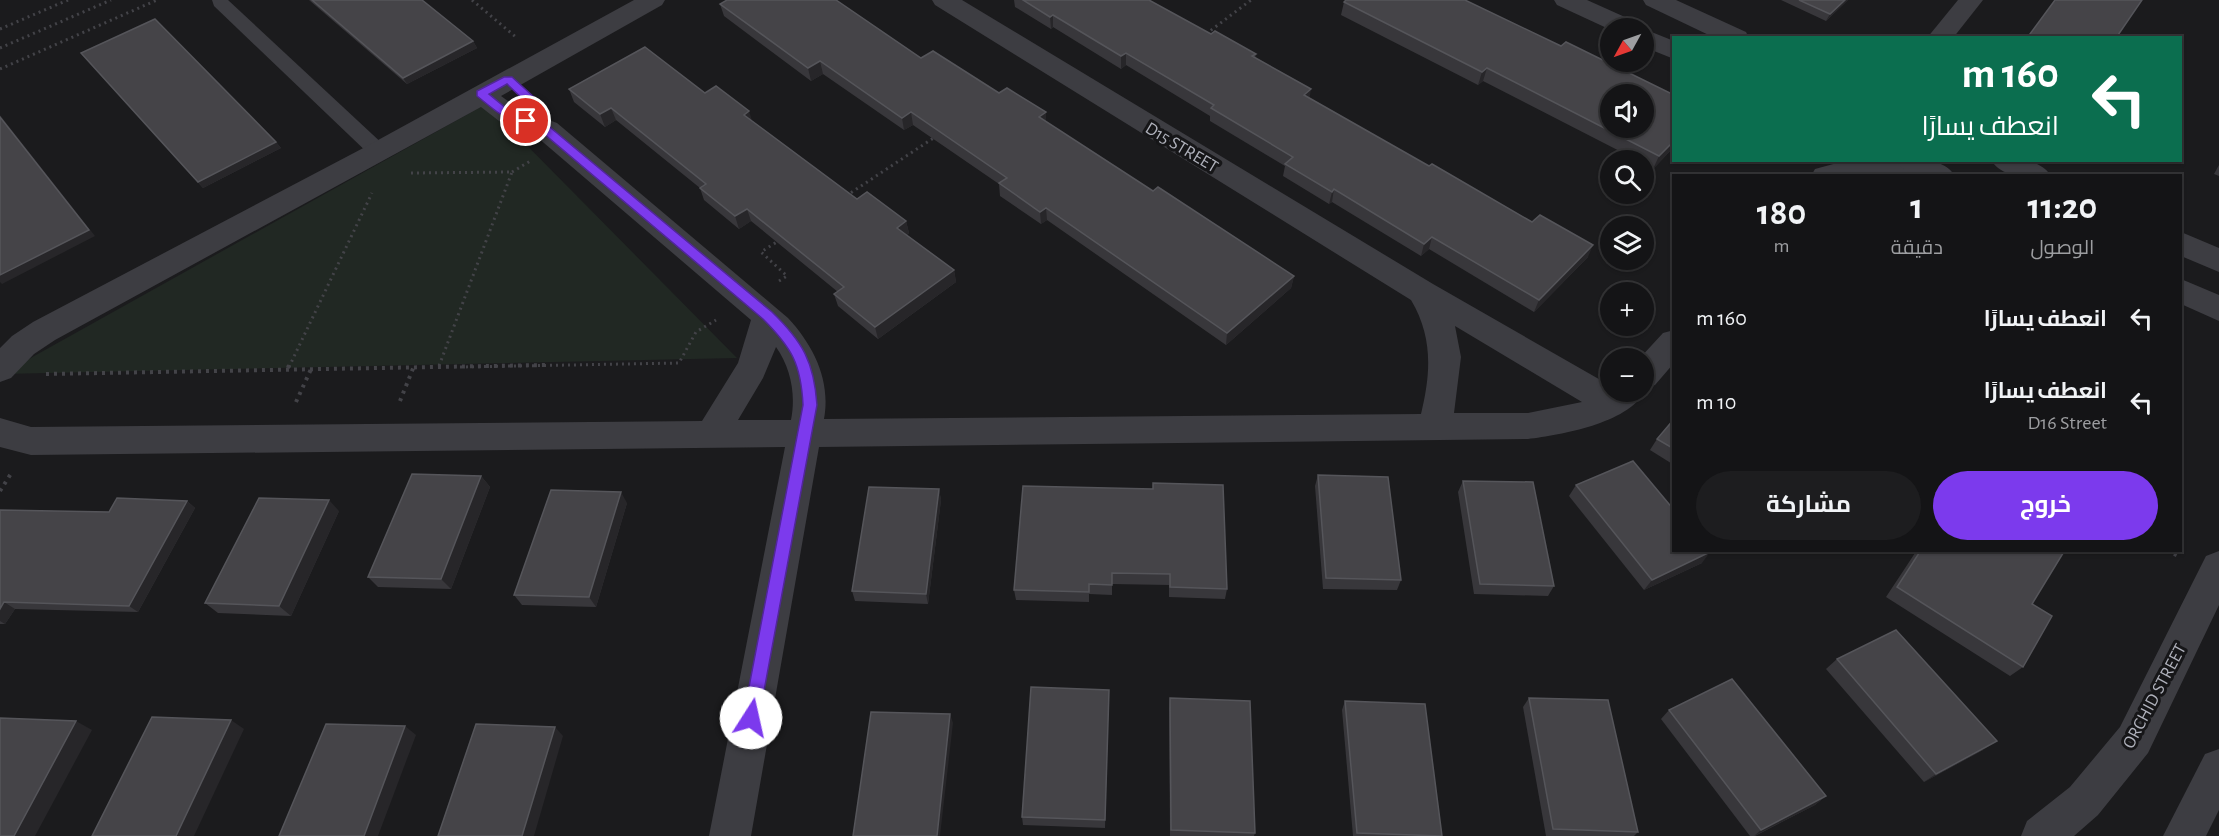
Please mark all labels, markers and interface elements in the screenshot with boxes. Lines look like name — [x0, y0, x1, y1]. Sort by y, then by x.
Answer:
north arrow — [1600, 18, 1654, 72]
map controls — [1600, 18, 1654, 402]
text: 160 m — [1961, 53, 2059, 95]
icon: left — [2080, 60, 2158, 138]
button: sound — [1600, 84, 1654, 138]
pin — [500, 95, 551, 146]
icon: arrive — [509, 104, 542, 137]
text: انعطف يسارًا — [1921, 113, 2059, 140]
street label: D15 STREET — [1142, 119, 1221, 177]
button: search — [1600, 150, 1654, 204]
text: 1 — [1910, 189, 1923, 225]
text: 11:20 — [2027, 189, 2097, 225]
text: 180 — [1757, 195, 1806, 231]
button: layers — [1600, 216, 1654, 270]
text: m — [1773, 236, 1789, 256]
text: دقيقة — [1891, 238, 1943, 258]
text: الوصول — [2031, 238, 2094, 258]
button: + — [1600, 282, 1654, 336]
icon: left — [2125, 302, 2158, 335]
text: 160 m — [1696, 307, 1747, 329]
text: انعطف يسارًا — [1984, 308, 2107, 330]
button: − — [1600, 348, 1654, 402]
text: انعطف يسارًا — [1984, 380, 2107, 402]
icon: left — [2125, 386, 2158, 419]
text: 10 m — [1696, 391, 1736, 413]
text: D16 Street — [2027, 413, 2107, 433]
button: مشاركة — [1696, 471, 1921, 540]
button: خروج — [1933, 471, 2158, 540]
street label: ORCHID STREET — [2120, 641, 2190, 752]
position arrow — [719, 686, 783, 750]

